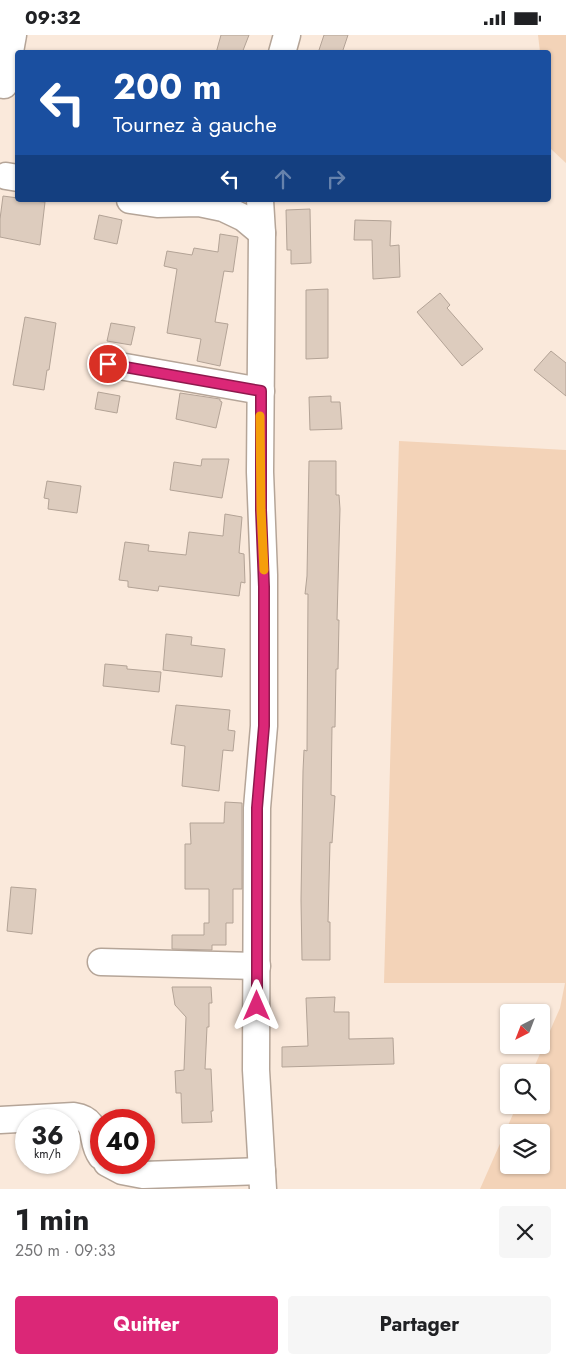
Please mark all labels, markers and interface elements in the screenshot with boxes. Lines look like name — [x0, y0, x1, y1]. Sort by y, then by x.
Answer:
text: 09:32 — [25, 4, 81, 31]
text: 200 m — [113, 62, 222, 112]
icon: left — [30, 70, 95, 135]
text: Tournez à gauche — [113, 108, 277, 140]
icon: left — [216, 165, 244, 193]
icon: ahead — [269, 165, 297, 193]
icon: right — [322, 165, 350, 193]
pin — [87, 343, 129, 385]
icon: arrive — [94, 350, 122, 378]
position arrow — [230, 979, 282, 1031]
north arrow — [500, 1004, 550, 1054]
map controls — [500, 1004, 550, 1174]
button: search — [500, 1064, 550, 1114]
speed limit sign: 40 — [90, 1109, 155, 1174]
text: 36 — [31, 1117, 64, 1153]
button: layers — [500, 1124, 550, 1174]
text: km/h — [34, 1145, 61, 1163]
text: 1 min — [15, 1198, 89, 1241]
button: close — [499, 1206, 551, 1258]
text: 250 m · 09:33 — [15, 1239, 116, 1262]
button: Quitter — [15, 1296, 278, 1354]
button: Partager — [288, 1296, 551, 1354]

